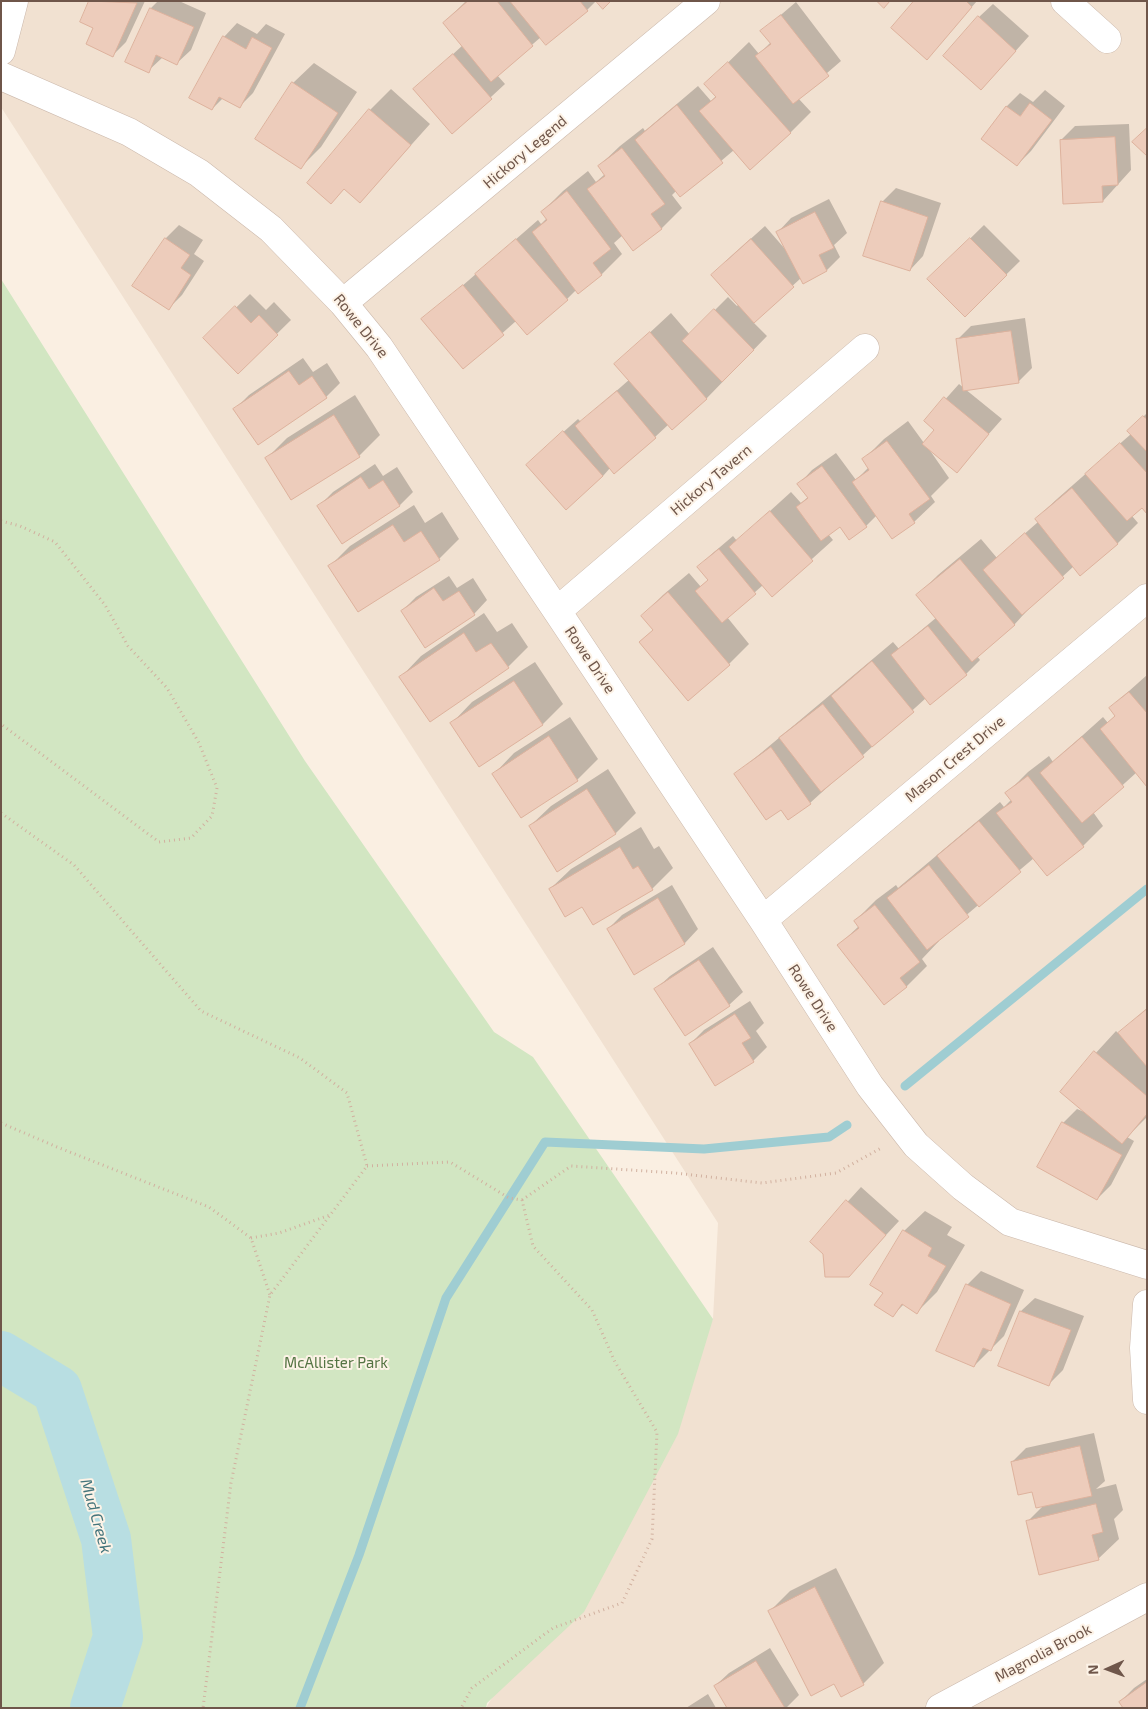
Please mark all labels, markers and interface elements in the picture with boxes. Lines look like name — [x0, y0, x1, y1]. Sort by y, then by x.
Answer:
street label: Hickory Legend — [479, 112, 571, 192]
street label: Rowe Drive — [330, 290, 392, 362]
street label: Hickory Tavern — [667, 441, 755, 519]
street label: Rowe Drive — [561, 623, 619, 697]
street label: Mason Crest Drive — [902, 712, 1008, 806]
street label: Rowe Drive — [784, 961, 842, 1035]
park label: McAllister Park — [284, 1354, 388, 1372]
water label: Mud Creek — [76, 1477, 116, 1555]
street label: Magnolia Brook — [992, 1620, 1094, 1686]
north arrow — [1083, 1644, 1133, 1694]
text: N — [1084, 1664, 1101, 1675]

